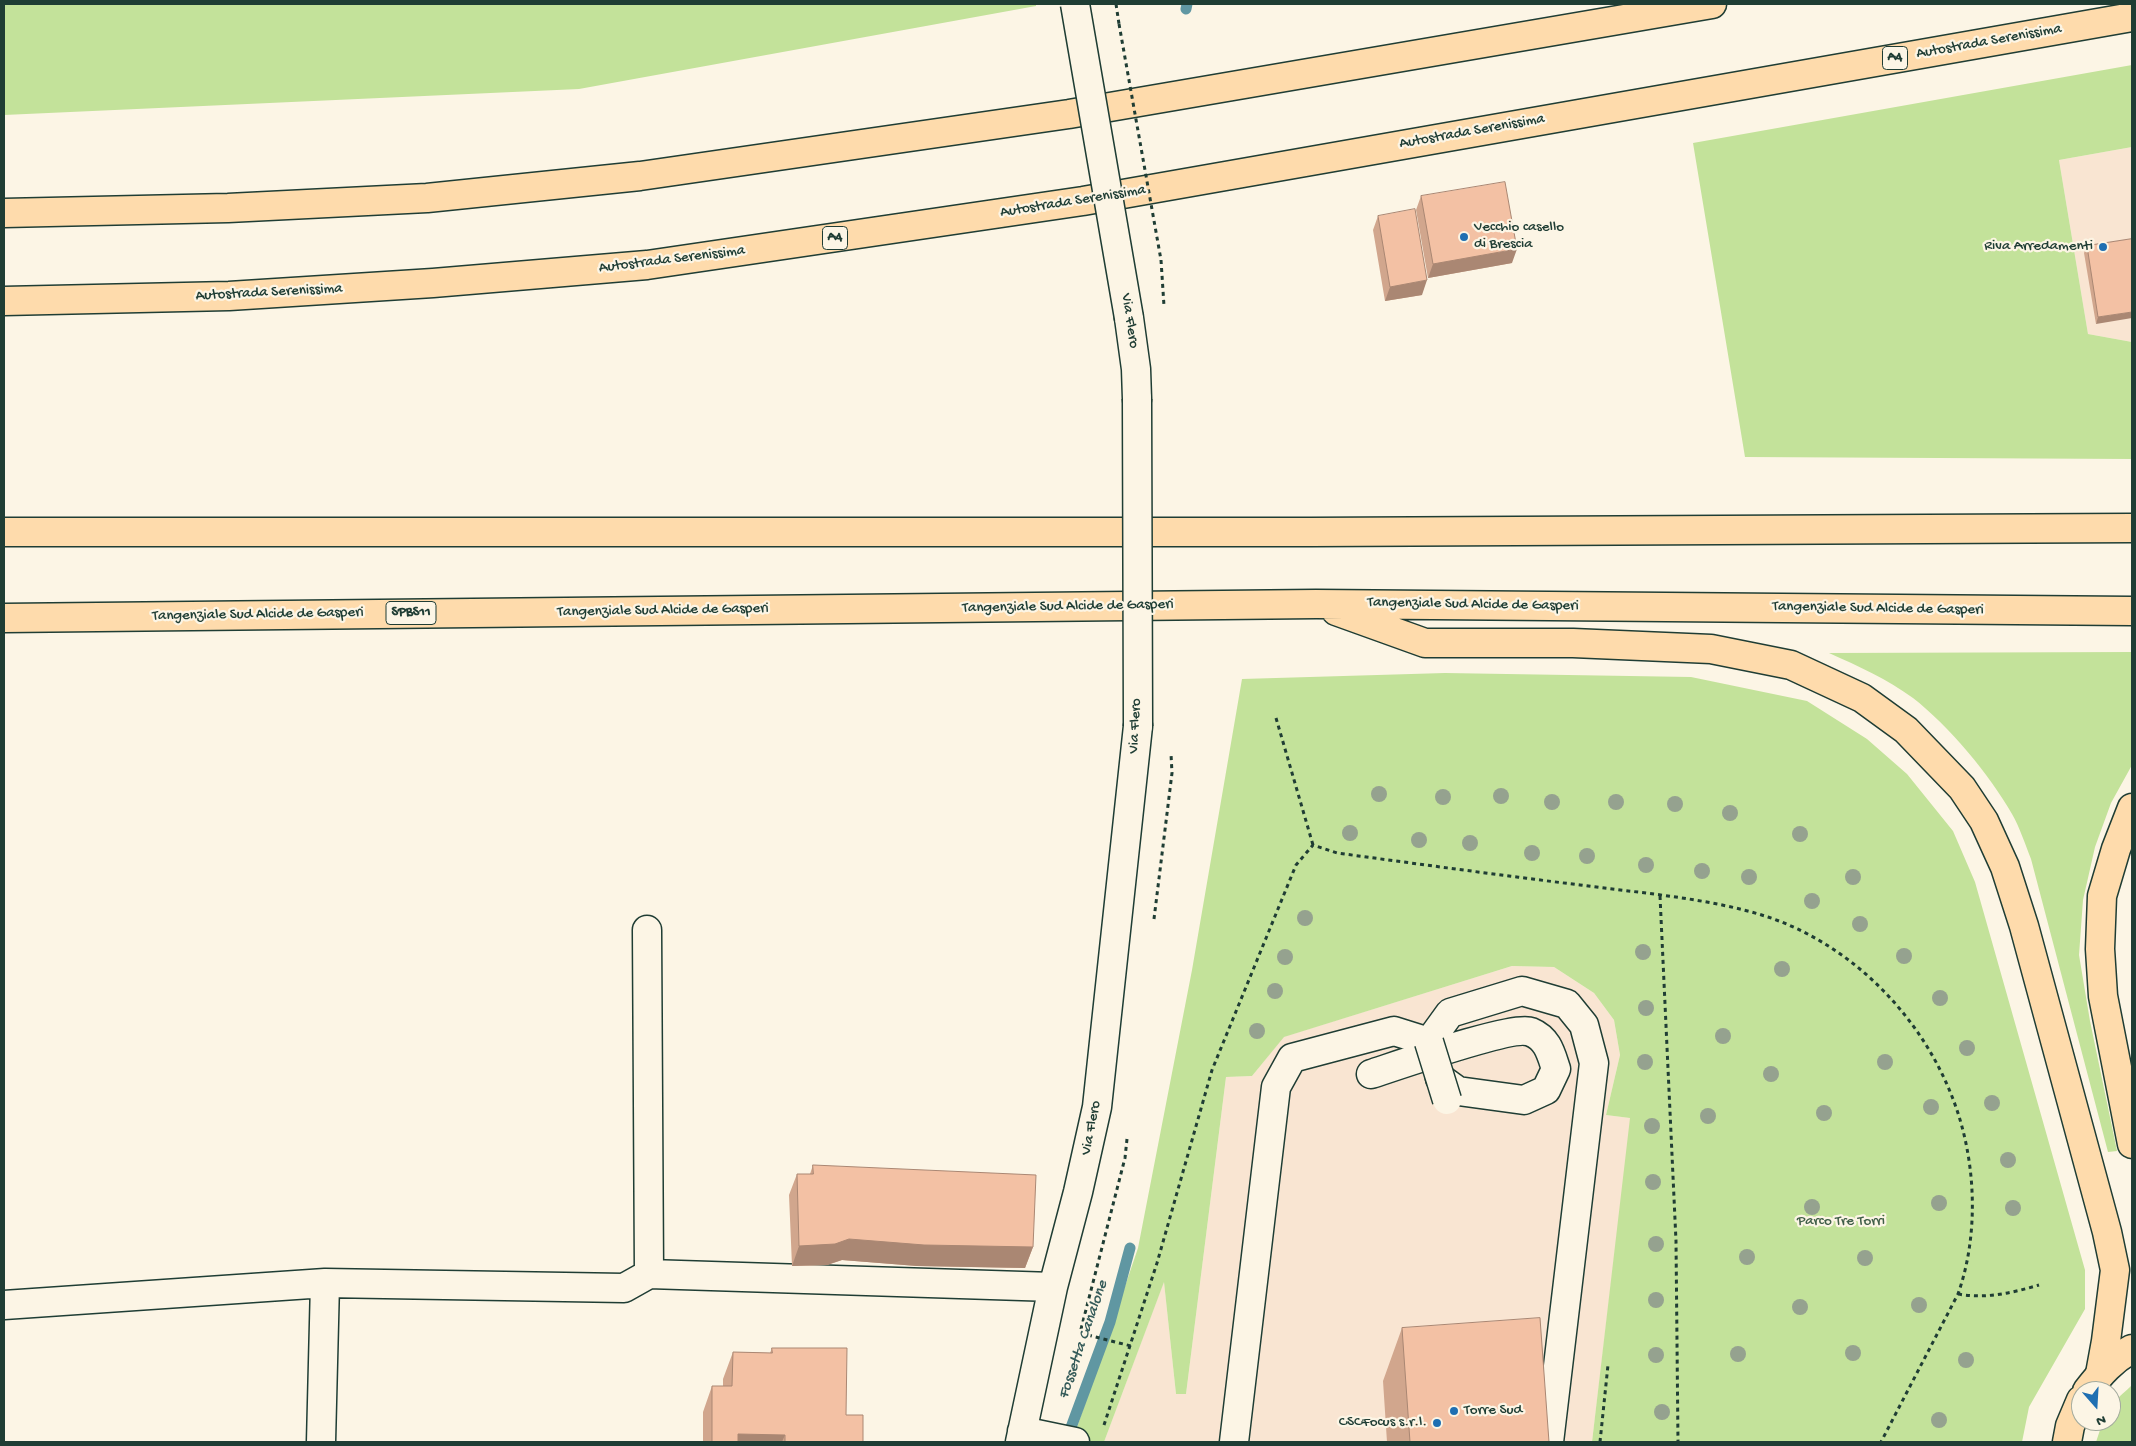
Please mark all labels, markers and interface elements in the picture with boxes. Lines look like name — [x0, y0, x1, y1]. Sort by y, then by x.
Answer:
street label: Autostrada Serenissima — [1915, 20, 2063, 64]
road number: A4 — [1882, 46, 1908, 70]
street label: Autostrada Serenissima — [1398, 110, 1546, 154]
street label: Autostrada Serenissima — [999, 182, 1147, 222]
place label: Vecchio casello di Brescia — [1474, 219, 1564, 254]
road number: A4 — [822, 227, 848, 250]
marker: Vecchio casello di Brescia — [1458, 231, 1470, 243]
place label: Riva Arredamenti — [1984, 238, 2093, 256]
marker: Riva Arredamenti — [2097, 241, 2109, 253]
street label: Autostrada Serenissima — [598, 242, 746, 278]
street label: Autostrada Serenissima — [195, 280, 343, 306]
street label: Via Flero — [1116, 292, 1142, 350]
street label: Tangenziale Sud Alcide de Gasperi — [1367, 594, 1579, 616]
street label: Tangenziale Sud Alcide de Gasperi — [962, 596, 1174, 618]
street label: Tangenziale Sud Alcide de Gasperi — [1772, 598, 1984, 620]
street label: Tangenziale Sud Alcide de Gasperi — [557, 600, 769, 622]
road number: SPBS11 — [386, 602, 436, 624]
street label: Tangenziale Sud Alcide de Gasperi — [152, 604, 364, 626]
street label: Via Flero — [1126, 698, 1146, 754]
street label: Via Flero — [1078, 1099, 1106, 1157]
park label: Parco Tre Torri — [1797, 1213, 1885, 1231]
water label: Fossetta Canalone — [1055, 1278, 1113, 1402]
north arrow — [2071, 1381, 2121, 1431]
place label: Torre Sud — [1464, 1402, 1522, 1420]
marker: Torre Sud — [1448, 1405, 1460, 1417]
text: N — [2094, 1410, 2108, 1429]
place label: CSCFocus s.r.l. — [1339, 1414, 1427, 1432]
marker: CSCFocus s.r.l. — [1431, 1417, 1443, 1429]

